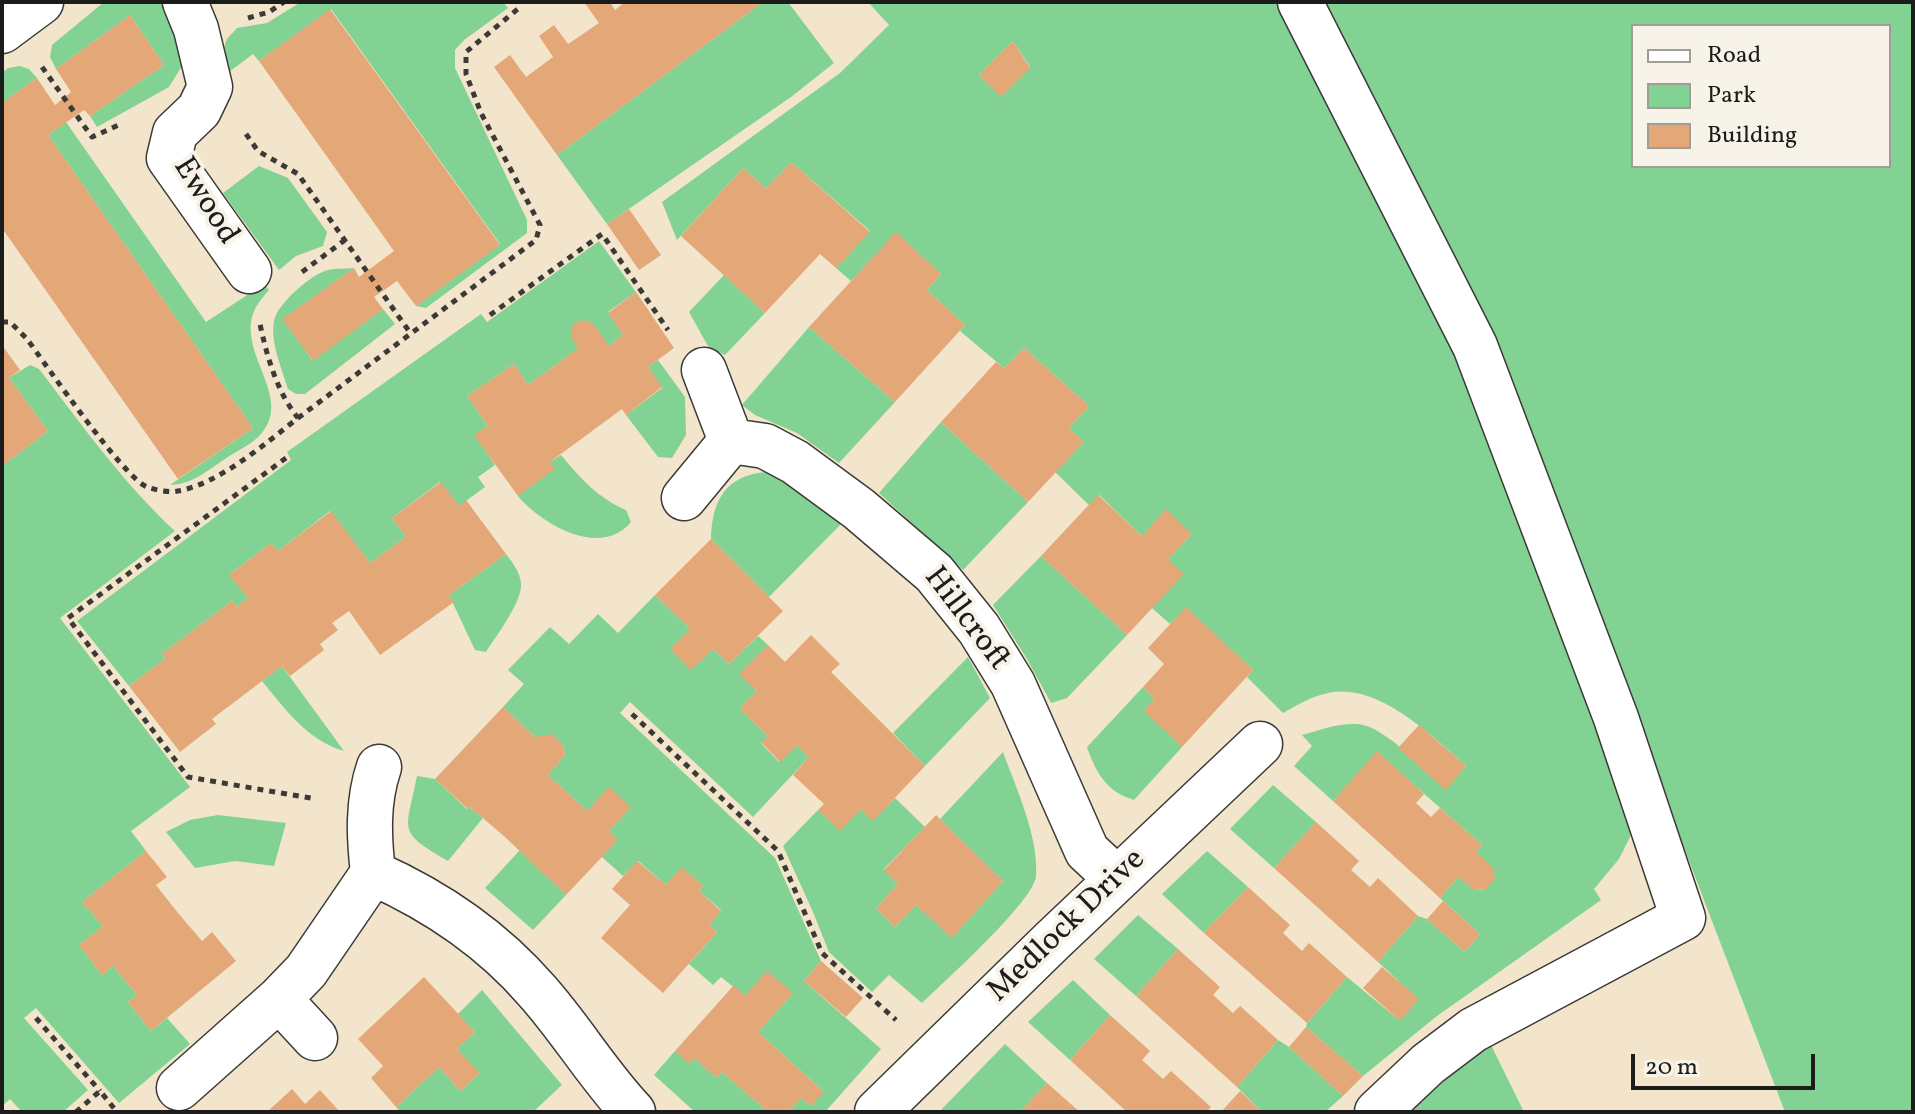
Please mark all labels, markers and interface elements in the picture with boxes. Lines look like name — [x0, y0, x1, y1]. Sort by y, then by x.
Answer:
legend — [1631, 24, 1891, 168]
text: Road — [1707, 39, 1761, 73]
text: Park — [1707, 79, 1756, 113]
text: Building — [1707, 119, 1797, 153]
street label: Ewood — [162, 151, 246, 253]
street label: Hillcroft — [914, 561, 1016, 679]
street label: Medlock Drive — [981, 842, 1155, 1012]
scale bar — [1635, 1038, 1819, 1088]
text: 20 m — [1645, 1051, 1698, 1085]

